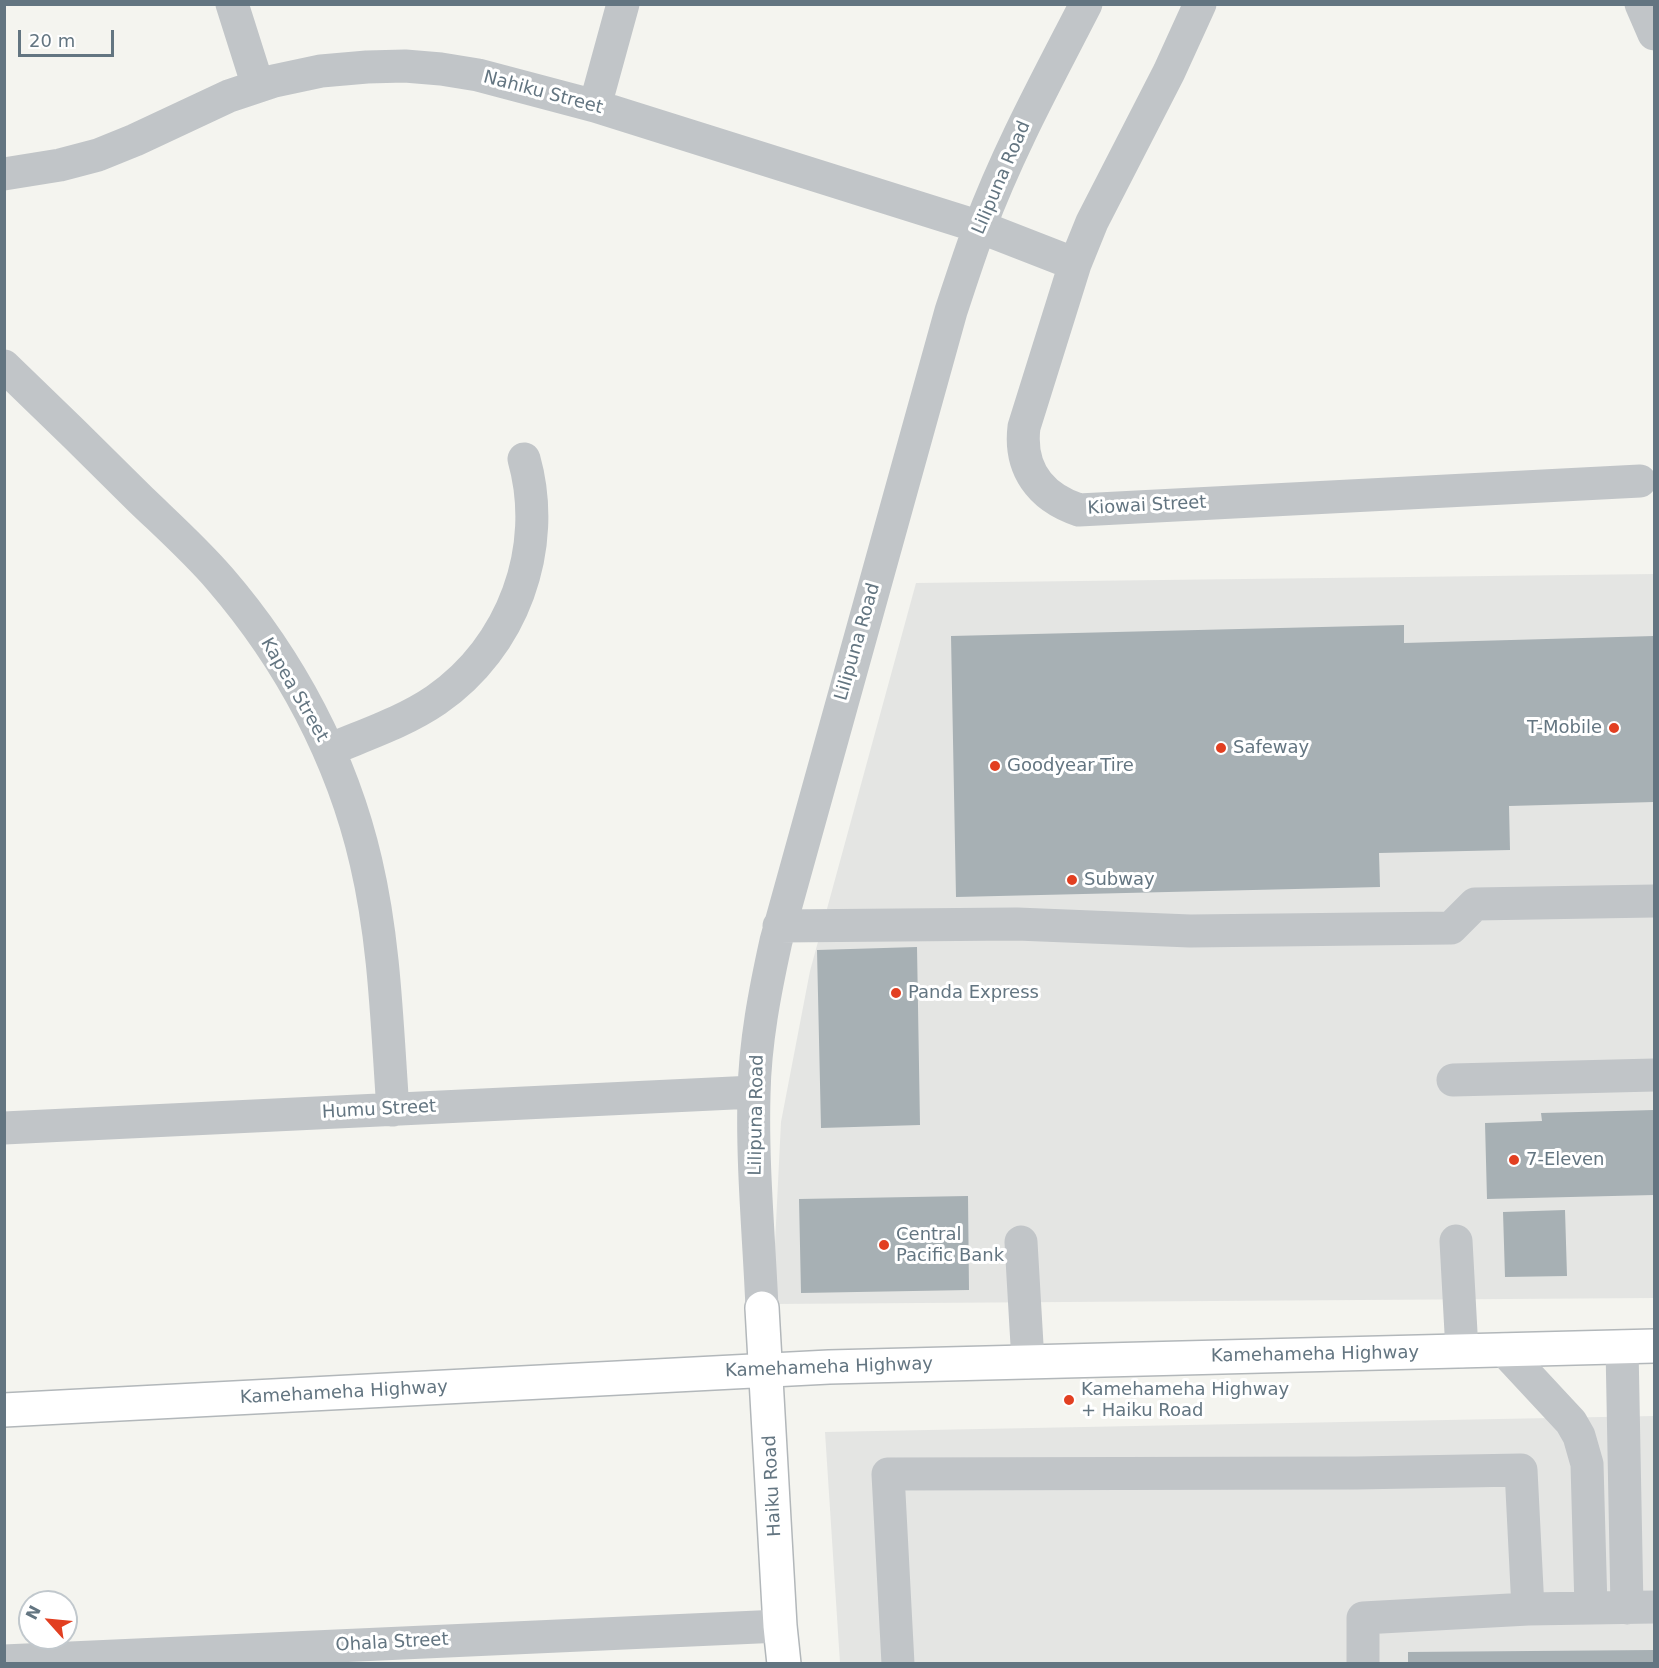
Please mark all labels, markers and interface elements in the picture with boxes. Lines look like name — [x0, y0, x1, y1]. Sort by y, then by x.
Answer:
scale bar — [21, 18, 117, 56]
text: 20 m — [29, 30, 75, 51]
street label: Nahiku Street — [481, 67, 605, 119]
street label: Lilipuna Road — [968, 118, 1036, 238]
street label: Kiowai Street — [1087, 492, 1207, 520]
street label: Lilipuna Road — [831, 581, 885, 703]
street label: Kapea Street — [256, 634, 332, 746]
place label: T-Mobile — [1527, 717, 1602, 739]
marker: T-Mobile — [1607, 721, 1621, 735]
place label: Safeway — [1233, 737, 1309, 759]
marker: Safeway — [1214, 741, 1228, 755]
place label: Goodyear Tire — [1007, 755, 1134, 777]
marker: Goodyear Tire — [988, 759, 1002, 773]
place label: Subway — [1084, 869, 1155, 891]
marker: Subway — [1065, 873, 1079, 887]
place label: Panda Express — [908, 982, 1039, 1004]
marker: Panda Express — [889, 986, 903, 1000]
street label: Lilipuna Road — [745, 1054, 769, 1176]
street label: Humu Street — [321, 1096, 437, 1124]
place label: 7-Eleven — [1526, 1149, 1605, 1171]
marker: 7-Eleven — [1507, 1153, 1521, 1167]
place label: Central Pacific Bank — [896, 1224, 1004, 1266]
marker: Central Pacific Bank — [877, 1238, 891, 1252]
street label: Kamehameha Highway — [1211, 1342, 1419, 1368]
street label: Kamehameha Highway — [725, 1354, 933, 1382]
street label: Kamehameha Highway — [240, 1377, 448, 1409]
place label: Kamehameha Highway + Haiku Road — [1081, 1379, 1289, 1422]
marker: Kamehameha Highway + Haiku Road — [1062, 1393, 1076, 1407]
street label: Haiku Road — [760, 1435, 786, 1537]
north arrow — [18, 1590, 78, 1650]
text: N — [22, 1602, 45, 1623]
street label: Ohala Street — [335, 1629, 449, 1657]

